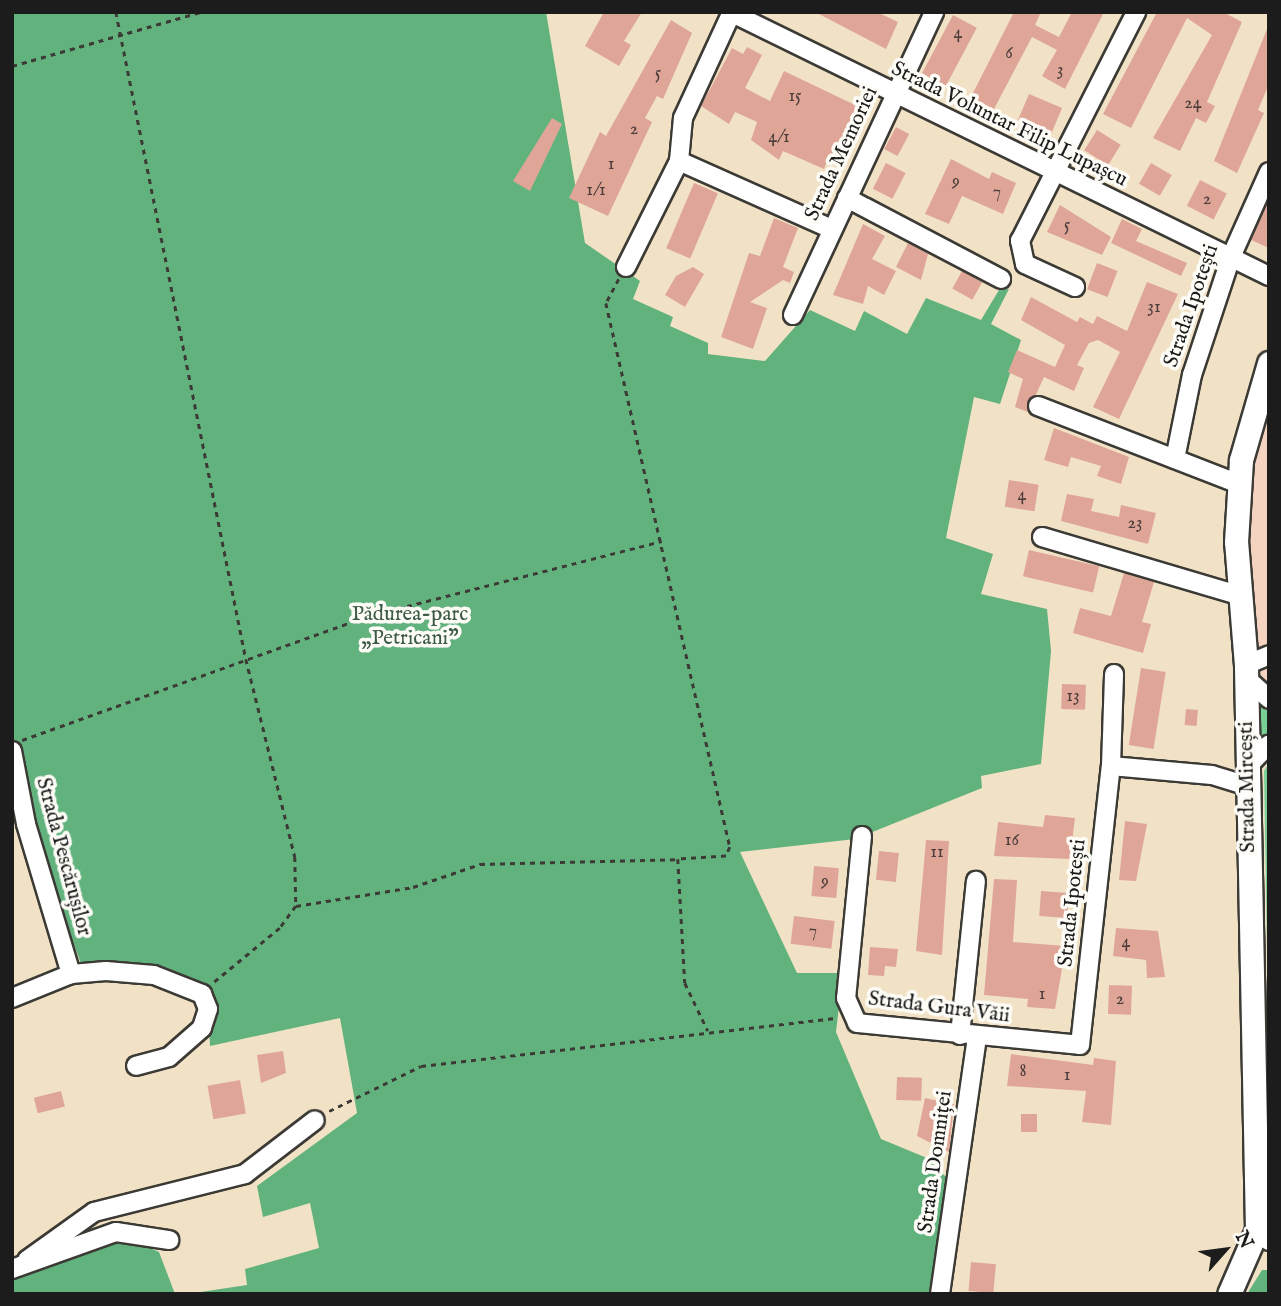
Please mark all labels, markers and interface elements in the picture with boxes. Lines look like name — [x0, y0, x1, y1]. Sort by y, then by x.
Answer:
house number: 4 — [954, 23, 962, 45]
house number: 6 — [1005, 43, 1013, 65]
street label: Strada Voluntar Filip Lupașcu — [887, 57, 1131, 193]
house number: 3 — [1057, 60, 1063, 82]
house number: 5 — [655, 63, 661, 85]
street label: Strada Memoriei — [800, 83, 884, 225]
house number: 15 — [788, 86, 802, 108]
house number: 24 — [1184, 93, 1202, 115]
house number: 2 — [630, 119, 638, 141]
house number: 4/1 — [768, 127, 790, 149]
house number: 1 — [608, 154, 614, 176]
house number: 9 — [952, 171, 960, 193]
house number: 1/1 — [586, 180, 606, 202]
house number: 7 — [993, 182, 1001, 204]
house number: 2 — [1203, 189, 1211, 211]
house number: 5 — [1064, 215, 1070, 237]
street label: Strada Ipotești — [1159, 241, 1225, 371]
house number: 31 — [1147, 297, 1161, 319]
house number: 4 — [1018, 485, 1026, 507]
house number: 23 — [1127, 513, 1143, 535]
park label: Pădurea-parc „Petricani” — [352, 602, 468, 652]
house number: 13 — [1066, 686, 1080, 708]
street label: Strada Mircești — [1234, 721, 1262, 853]
street label: Strada Pescărușilor — [30, 775, 96, 939]
house number: 16 — [1005, 830, 1019, 852]
street label: Strada Ipotești — [1054, 838, 1092, 968]
house number: 11 — [930, 842, 944, 864]
house number: 9 — [821, 871, 829, 893]
house number: 7 — [809, 921, 817, 943]
house number: 4 — [1122, 932, 1130, 954]
house number: 1 — [1039, 984, 1045, 1006]
street label: Strada Gura Văii — [867, 987, 1011, 1029]
house number: 2 — [1116, 989, 1124, 1011]
house number: 8 — [1019, 1061, 1027, 1083]
house number: 1 — [1064, 1065, 1070, 1087]
street label: Strada Domniței — [914, 1089, 958, 1235]
north arrow — [1190, 1215, 1260, 1285]
text: N — [1229, 1227, 1258, 1253]

